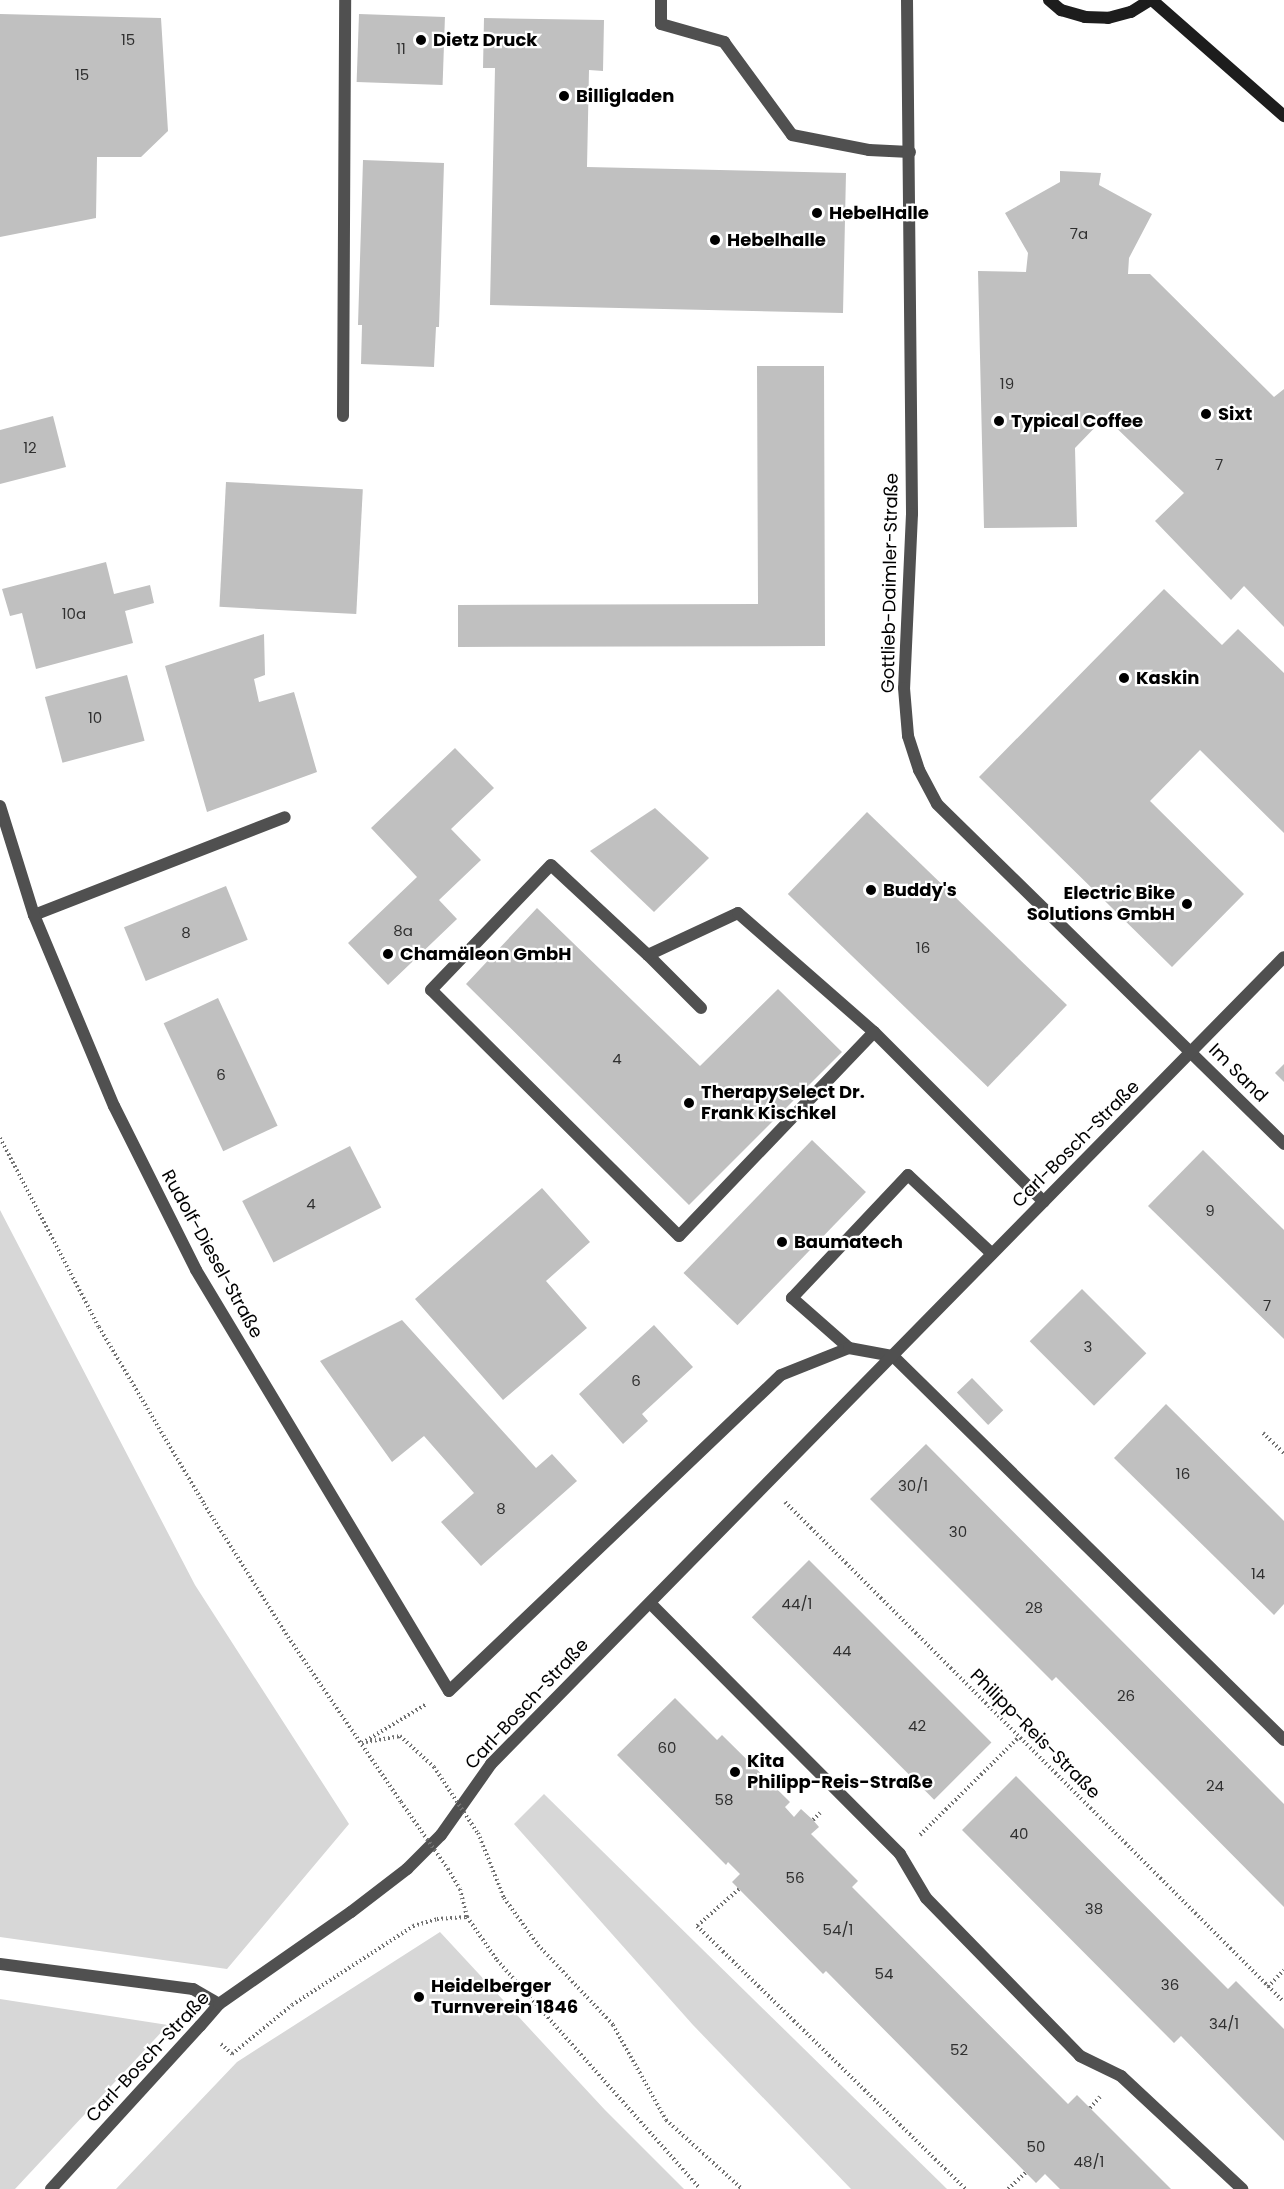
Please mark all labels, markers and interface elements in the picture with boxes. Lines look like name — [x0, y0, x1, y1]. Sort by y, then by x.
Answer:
place label: Dietz Druck — [433, 29, 537, 51]
house number: 15 — [121, 31, 135, 49]
marker: Dietz Druck — [414, 33, 428, 47]
house number: 11 — [396, 40, 406, 58]
house number: 15 — [75, 66, 89, 84]
place label: Billigladen — [576, 85, 674, 107]
marker: Billigladen — [557, 89, 571, 103]
place label: HebelHalle — [829, 202, 929, 224]
marker: HebelHalle — [810, 206, 824, 220]
house number: 7a — [1070, 225, 1088, 243]
place label: Hebelhalle — [727, 229, 826, 251]
marker: Hebelhalle — [708, 233, 722, 247]
house number: 19 — [1000, 375, 1014, 393]
place label: Sixt — [1218, 403, 1252, 425]
marker: Sixt — [1199, 407, 1213, 421]
place label: Typical Coffee — [1011, 410, 1143, 432]
marker: Typical Coffee — [992, 414, 1006, 428]
house number: 12 — [23, 439, 37, 457]
house number: 7 — [1215, 456, 1223, 474]
street label: Gottlieb-Daimler-Straße — [877, 473, 903, 693]
house number: 10a — [62, 605, 86, 623]
place label: Kaskin — [1136, 667, 1199, 689]
marker: Kaskin — [1117, 671, 1131, 685]
house number: 10 — [88, 709, 102, 727]
place label: Buddy's — [883, 879, 957, 901]
marker: Buddy's — [864, 883, 878, 897]
place label: Electric Bike Solutions GmbH — [1027, 883, 1175, 926]
marker: Electric Bike Solutions GmbH — [1180, 897, 1194, 911]
house number: 8a — [393, 922, 413, 940]
house number: 8 — [181, 924, 191, 942]
house number: 16 — [916, 939, 930, 957]
place label: Chamäleon GmbH — [400, 943, 571, 965]
marker: Chamäleon GmbH — [381, 947, 395, 961]
street label: Im Sand — [1204, 1039, 1272, 1107]
house number: 4 — [612, 1050, 622, 1068]
house number: 6 — [216, 1066, 226, 1084]
street label: Carl-Bosch-Straße — [1008, 1076, 1144, 1212]
place label: TherapySelect Dr. Frank Kischkel — [701, 1082, 865, 1124]
marker: TherapySelect Dr. Frank Kischkel — [682, 1096, 696, 1110]
street label: Rudolf-Diesel-Straße — [157, 1166, 267, 1342]
house number: 4 — [306, 1195, 316, 1213]
house number: 9 — [1205, 1202, 1215, 1220]
place label: Baumatech — [794, 1231, 903, 1253]
marker: Baumatech — [775, 1235, 789, 1249]
house number: 7 — [1263, 1297, 1271, 1315]
house number: 3 — [1084, 1338, 1092, 1356]
house number: 6 — [631, 1372, 641, 1390]
house number: 16 — [1176, 1465, 1190, 1483]
house number: 30/1 — [898, 1477, 928, 1495]
house number: 8 — [496, 1500, 506, 1518]
house number: 30 — [949, 1523, 967, 1541]
house number: 14 — [1251, 1565, 1265, 1583]
house number: 44/1 — [782, 1595, 812, 1613]
house number: 28 — [1025, 1599, 1043, 1617]
street label: Carl-Bosch-Straße — [461, 1634, 593, 1774]
house number: 44 — [833, 1642, 851, 1660]
street label: Philipp-Reis-Straße — [966, 1665, 1104, 1803]
house number: 26 — [1117, 1687, 1135, 1705]
house number: 42 — [908, 1717, 926, 1735]
house number: 60 — [658, 1739, 676, 1757]
place label: Kita Philipp-Reis-Straße — [747, 1751, 933, 1794]
marker: Kita Philipp-Reis-Straße — [728, 1765, 742, 1779]
house number: 24 — [1206, 1777, 1224, 1795]
house number: 58 — [715, 1791, 733, 1809]
house number: 40 — [1010, 1825, 1028, 1843]
house number: 56 — [786, 1869, 804, 1887]
house number: 38 — [1085, 1900, 1103, 1918]
house number: 54/1 — [823, 1921, 853, 1939]
house number: 54 — [875, 1965, 893, 1983]
place label: Heidelberger Turnverein 1846 — [431, 1976, 578, 2018]
house number: 36 — [1161, 1976, 1179, 1994]
street label: Carl-Bosch-Straße — [82, 1987, 214, 2127]
marker: Heidelberger Turnverein 1846 — [412, 1990, 426, 2004]
house number: 34/1 — [1209, 2015, 1239, 2033]
house number: 52 — [950, 2041, 968, 2059]
house number: 50 — [1027, 2138, 1045, 2156]
house number: 48/1 — [1074, 2153, 1104, 2171]

